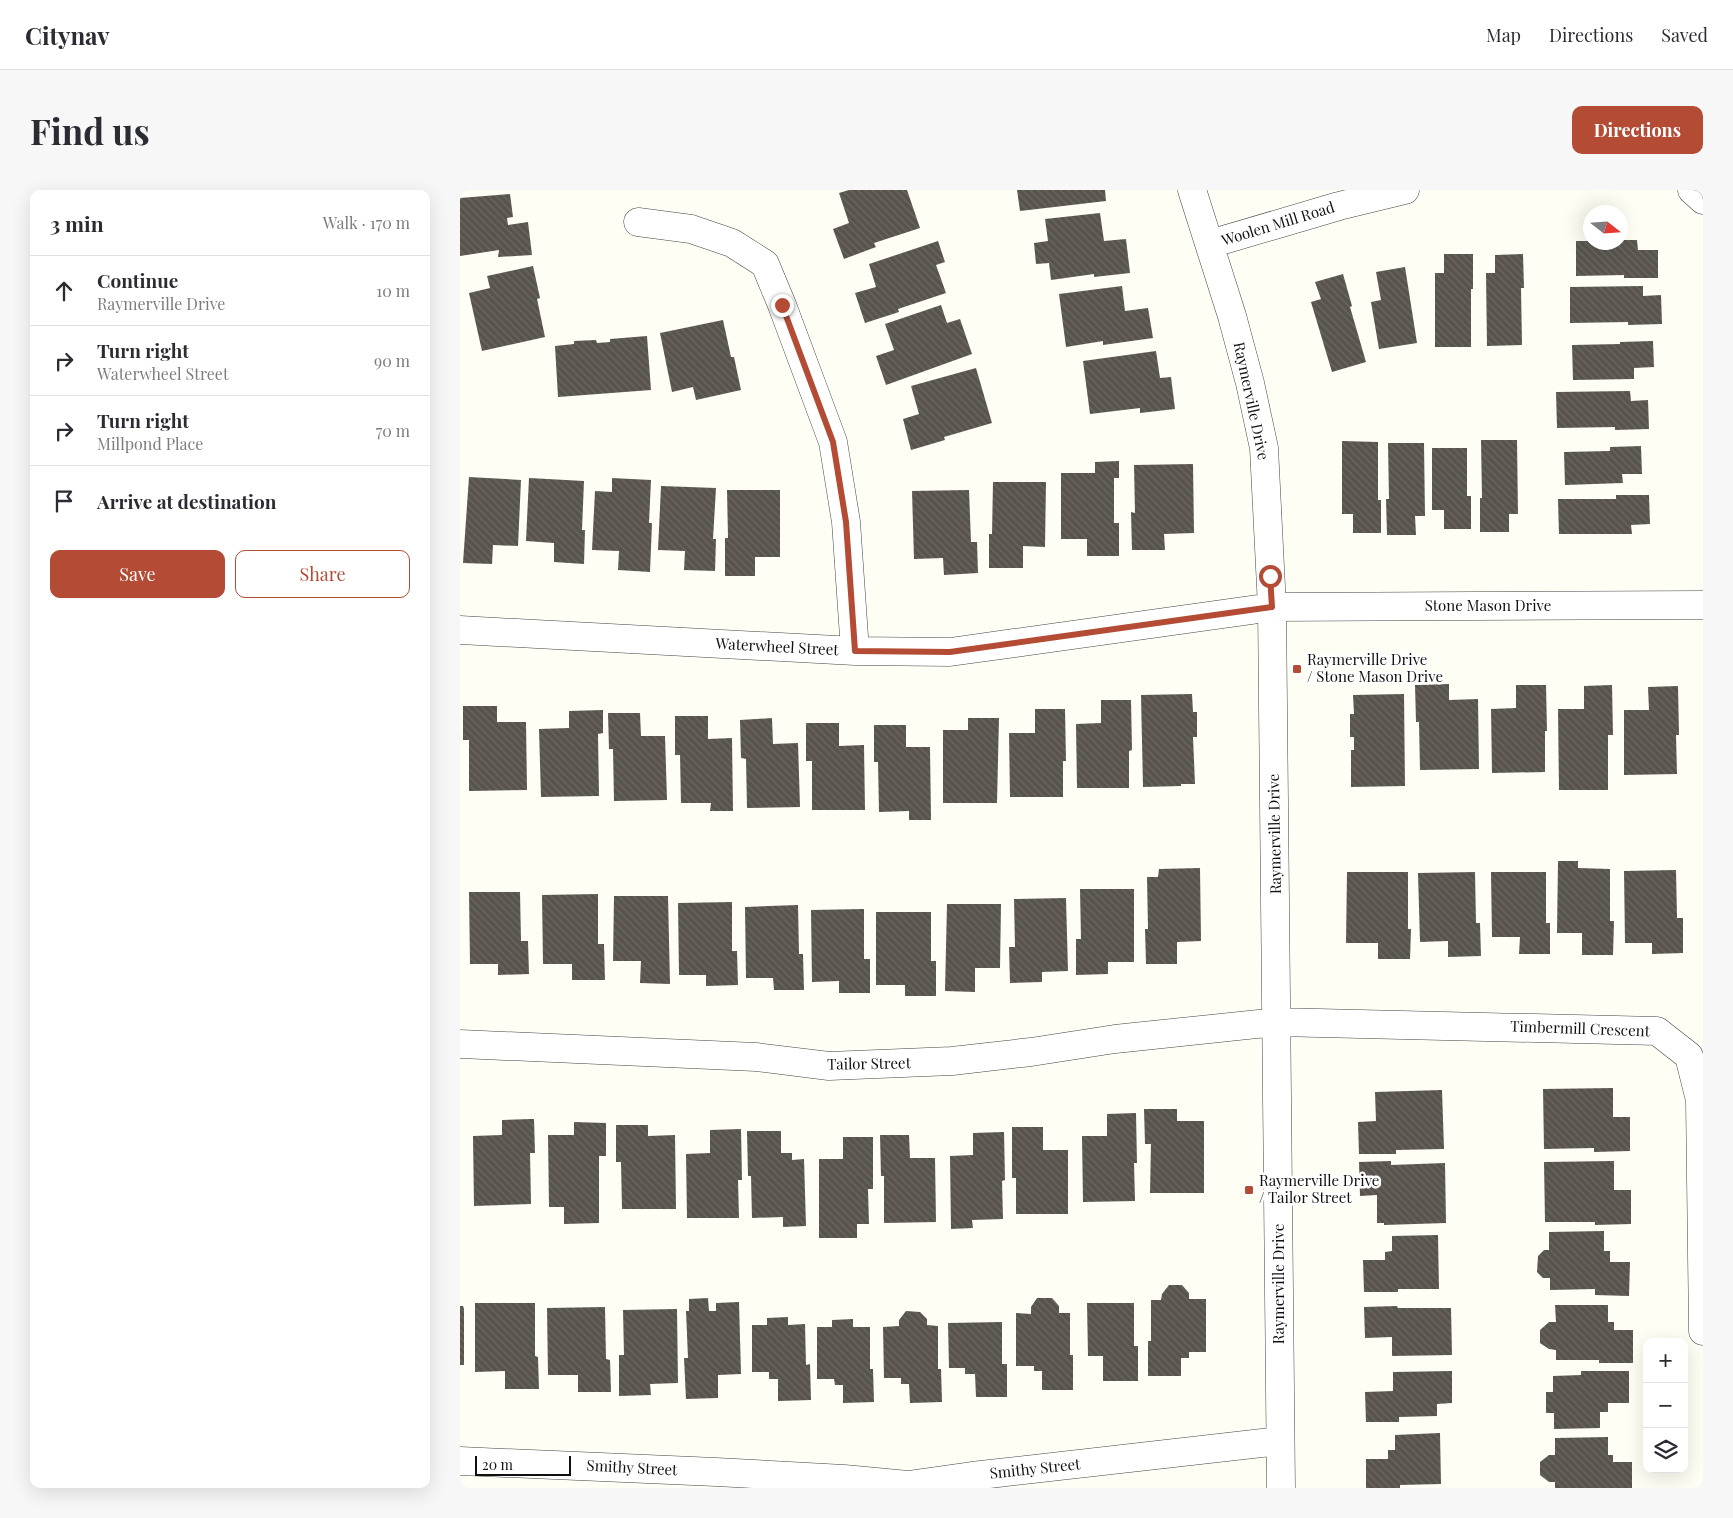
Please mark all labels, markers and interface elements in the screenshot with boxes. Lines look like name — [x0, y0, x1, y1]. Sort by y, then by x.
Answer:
text: Citynav — [25, 19, 110, 51]
text: Map — [1486, 23, 1521, 47]
text: Directions — [1549, 23, 1633, 47]
text: Saved — [1661, 23, 1708, 47]
button: Directions — [1572, 106, 1703, 154]
text: Find us — [30, 107, 150, 154]
street label: Woolen Mill Road — [1218, 196, 1337, 250]
north arrow — [1583, 205, 1628, 250]
text: 3 min — [50, 209, 104, 237]
text: Walk · 170 m — [323, 212, 410, 233]
text: Continue — [97, 267, 178, 293]
icon: ahead — [50, 277, 78, 305]
text: 10 m — [376, 280, 410, 301]
text: Raymerville Drive — [97, 293, 225, 314]
route end — [771, 294, 794, 317]
text: Turn right — [97, 337, 189, 363]
street label: Raymerville Drive — [1230, 340, 1274, 462]
icon: right — [50, 347, 78, 375]
text: 90 m — [374, 350, 410, 371]
text: Waterwheel Street — [97, 363, 229, 384]
text: Turn right — [97, 407, 189, 433]
icon: right — [50, 417, 78, 445]
text: 70 m — [376, 420, 410, 441]
text: Millpond Place — [97, 433, 203, 454]
icon: arrive — [50, 487, 78, 515]
text: Arrive at destination — [97, 488, 277, 514]
button: Save — [50, 550, 225, 598]
button: Share — [235, 550, 410, 598]
route start — [1259, 565, 1282, 588]
street label: Stone Mason Drive — [1425, 595, 1551, 615]
street label: Waterwheel Street — [714, 633, 840, 659]
place label: Raymerville Drive / Stone Mason Drive — [1307, 649, 1443, 686]
marker: Raymerville Drive / Stone Mason Drive — [1291, 663, 1303, 675]
street label: Raymerville Drive — [1263, 774, 1285, 894]
street label: Timbermill Crescent — [1510, 1016, 1651, 1040]
street label: Tailor Street — [827, 1052, 912, 1074]
place label: Raymerville Drive / Tailor Street — [1259, 1170, 1379, 1207]
marker: Raymerville Drive / Tailor Street — [1243, 1184, 1255, 1196]
street label: Raymerville Drive — [1268, 1224, 1288, 1344]
map controls — [1643, 1338, 1688, 1473]
button: + — [1643, 1338, 1688, 1383]
button: − — [1643, 1383, 1688, 1428]
button: layers — [1643, 1428, 1688, 1473]
scale bar — [475, 1453, 571, 1476]
street label: Smithy Street — [989, 1453, 1082, 1483]
text: 20 m — [482, 1455, 513, 1474]
street label: Smithy Street — [586, 1455, 679, 1479]

